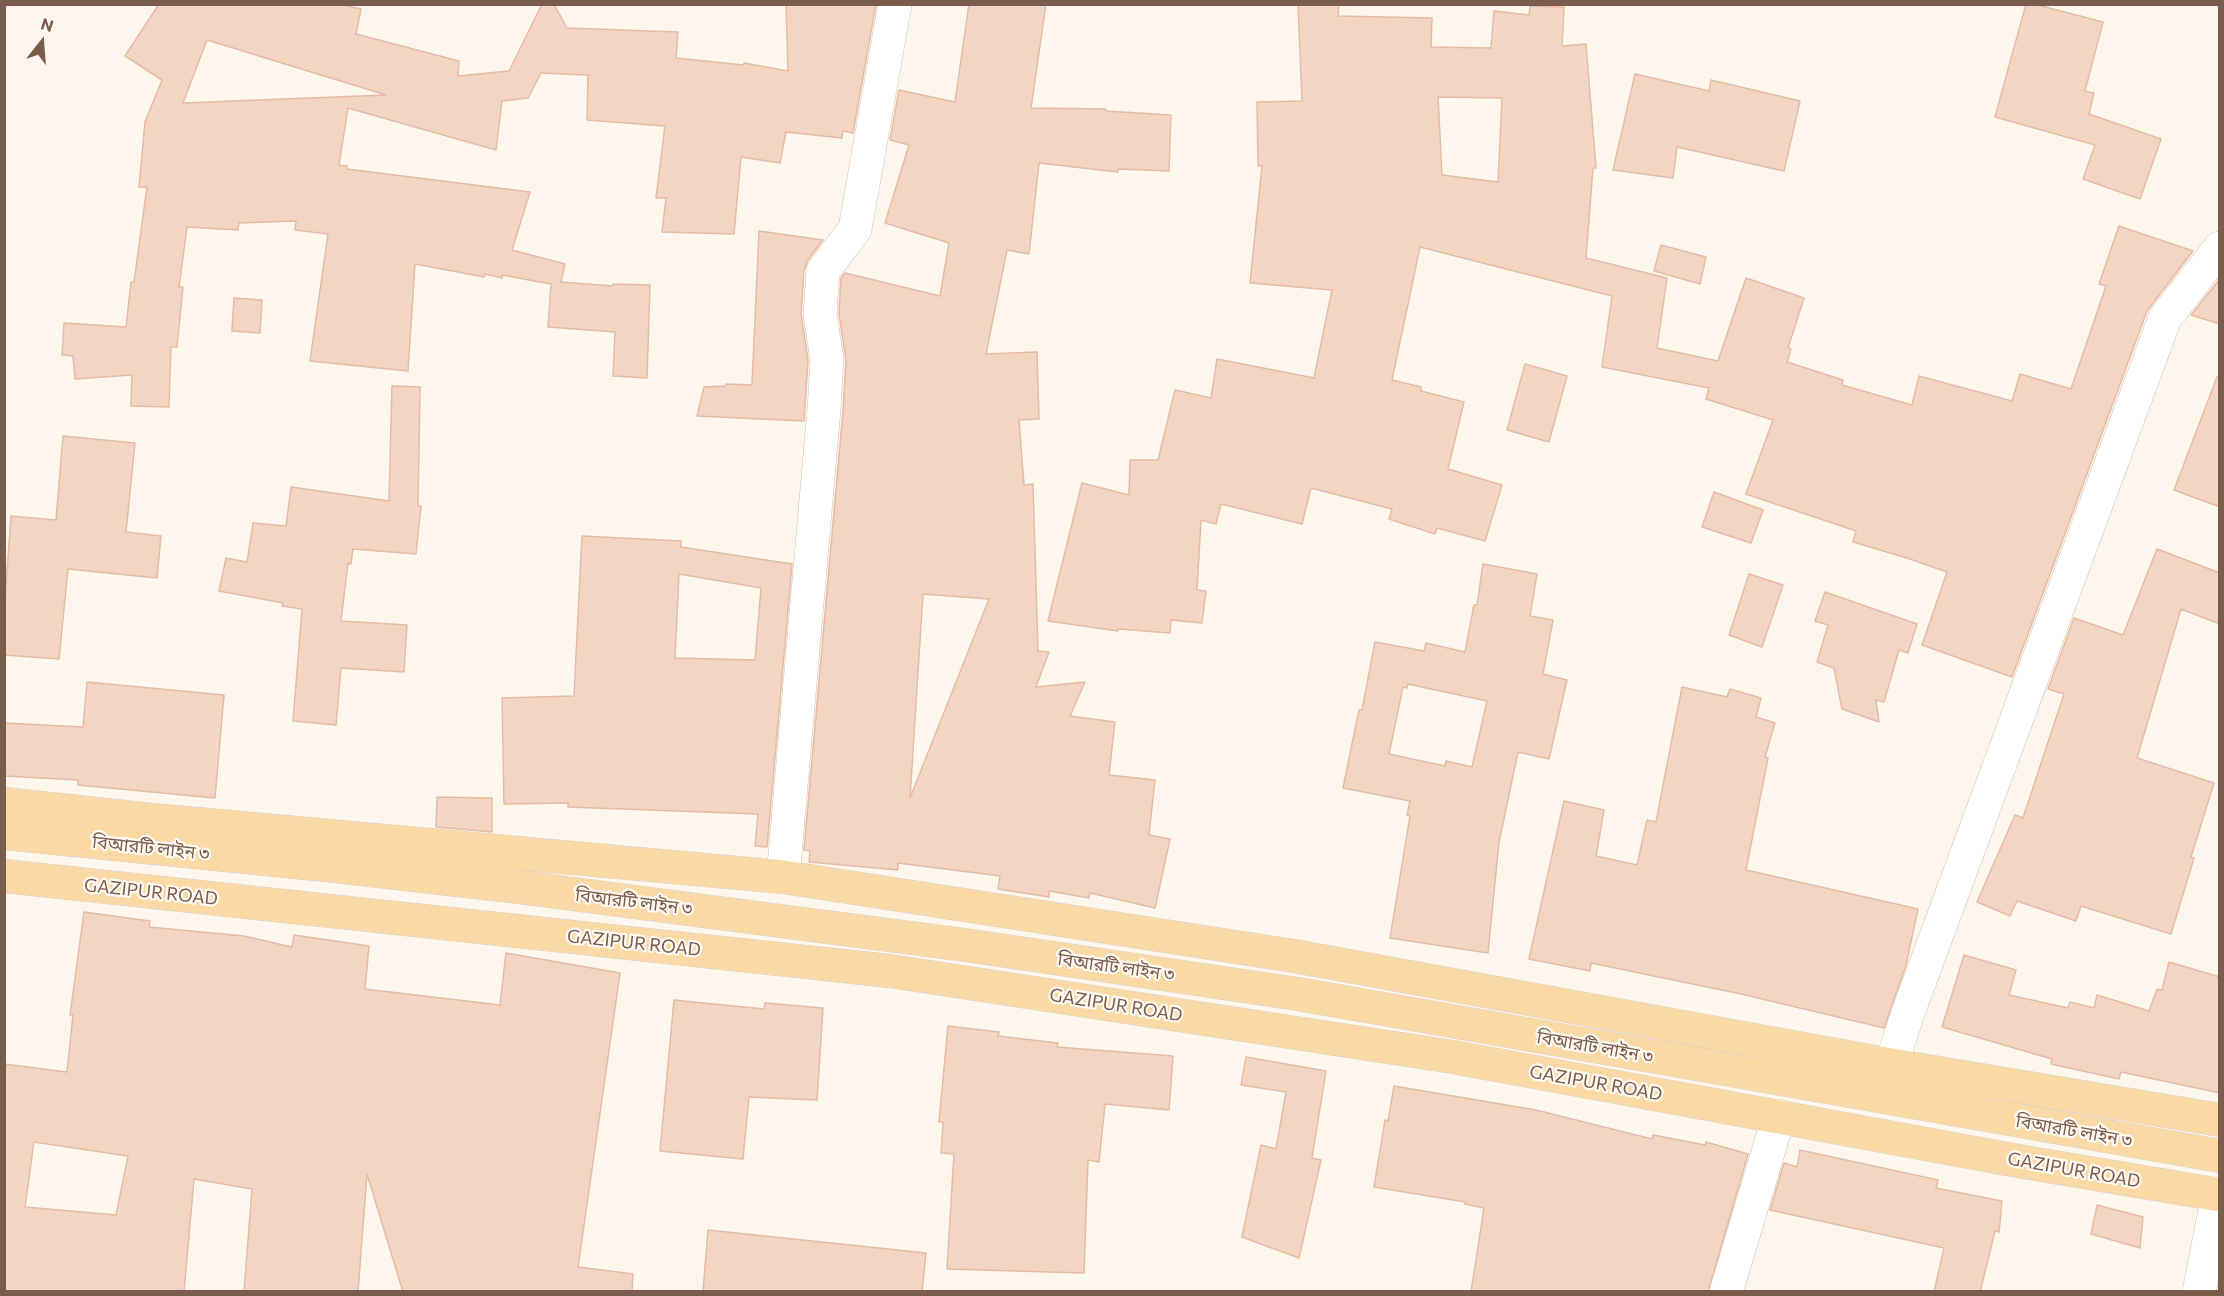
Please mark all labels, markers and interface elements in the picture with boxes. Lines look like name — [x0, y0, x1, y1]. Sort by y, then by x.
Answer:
north arrow — [12, 12, 72, 72]
text: N — [39, 13, 56, 35]
street label: বিআরটি লাইন ৩ — [91, 831, 211, 865]
street label: GAZIPUR ROAD — [83, 874, 219, 910]
street label: বিআরটি লাইন ৩ — [574, 884, 694, 920]
street label: GAZIPUR ROAD — [566, 925, 702, 961]
street label: বিআরটি লাইন ৩ — [1056, 948, 1176, 986]
street label: GAZIPUR ROAD — [1048, 984, 1184, 1026]
street label: বিআরটি লাইন ৩ — [1535, 1026, 1655, 1068]
street label: GAZIPUR ROAD — [1528, 1061, 1664, 1105]
street label: বিআরটি লাইন ৩ — [2014, 1110, 2134, 1152]
street label: GAZIPUR ROAD — [2006, 1148, 2142, 1192]

